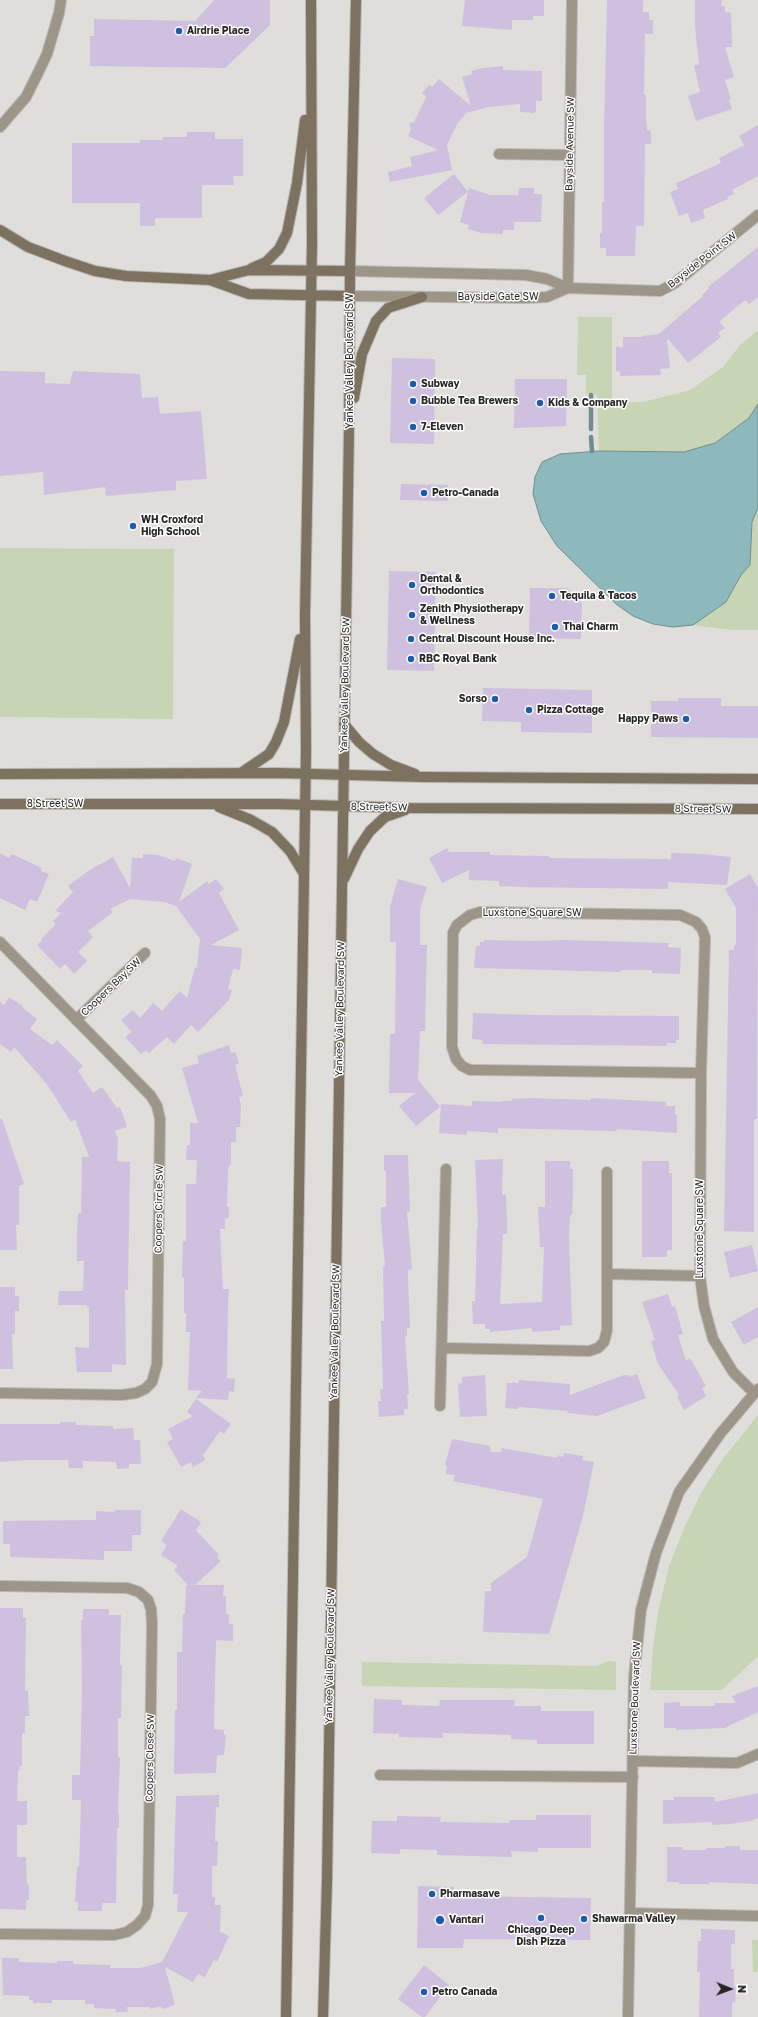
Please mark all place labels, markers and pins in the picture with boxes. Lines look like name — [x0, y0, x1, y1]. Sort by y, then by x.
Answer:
place label: Airdrie Place — [187, 25, 249, 37]
marker: Airdrie Place — [174, 26, 184, 36]
place label: Subway — [421, 378, 459, 390]
marker: Subway — [408, 379, 418, 389]
place label: Bubble Tea Brewers — [421, 395, 518, 407]
marker: Bubble Tea Brewers — [408, 396, 418, 406]
place label: Kids & Company — [548, 397, 628, 409]
marker: Kids & Company — [535, 398, 545, 408]
place label: 7-Eleven — [421, 421, 463, 433]
marker: 7-Eleven — [408, 422, 418, 432]
place label: Petro-Canada — [432, 487, 499, 499]
marker: Petro-Canada — [419, 488, 429, 498]
place label: WH Croxford High School — [141, 514, 203, 538]
marker: WH Croxford High School — [128, 521, 138, 531]
place label: Dental & Orthodontics — [420, 573, 484, 596]
marker: Dental & Orthodontics — [407, 580, 417, 590]
place label: Tequila & Tacos — [560, 590, 637, 602]
marker: Tequila & Tacos — [547, 591, 557, 601]
place label: Zenith Physiotherapy & Wellness — [420, 603, 524, 626]
marker: Zenith Physiotherapy & Wellness — [407, 610, 417, 620]
place label: Thai Charm — [563, 621, 618, 633]
marker: Thai Charm — [550, 622, 560, 632]
place label: Central Discount House Inc. — [419, 633, 555, 645]
marker: Central Discount House Inc. — [406, 634, 416, 644]
place label: RBC Royal Bank — [419, 653, 497, 665]
marker: RBC Royal Bank — [406, 654, 416, 664]
place label: Sorso — [459, 693, 487, 705]
marker: Sorso — [490, 694, 500, 704]
place label: Pizza Cottage — [537, 704, 604, 716]
marker: Pizza Cottage — [524, 705, 534, 715]
place label: Happy Paws — [618, 713, 678, 725]
marker: Happy Paws — [681, 714, 691, 724]
place label: Pharmasave — [440, 1888, 500, 1900]
marker: Pharmasave — [427, 1889, 437, 1899]
marker: Chicago Deep Dish Pizza — [536, 1913, 546, 1923]
place label: Shawarma Valley — [592, 1913, 676, 1925]
marker: Vantari — [434, 1914, 446, 1926]
place label: Vantari — [449, 1914, 484, 1926]
marker: Shawarma Valley — [579, 1914, 589, 1924]
place label: Chicago Deep Dish Pizza — [507, 1924, 575, 1948]
place label: Petro Canada — [432, 1986, 497, 1998]
marker: Petro Canada — [419, 1987, 429, 1997]

